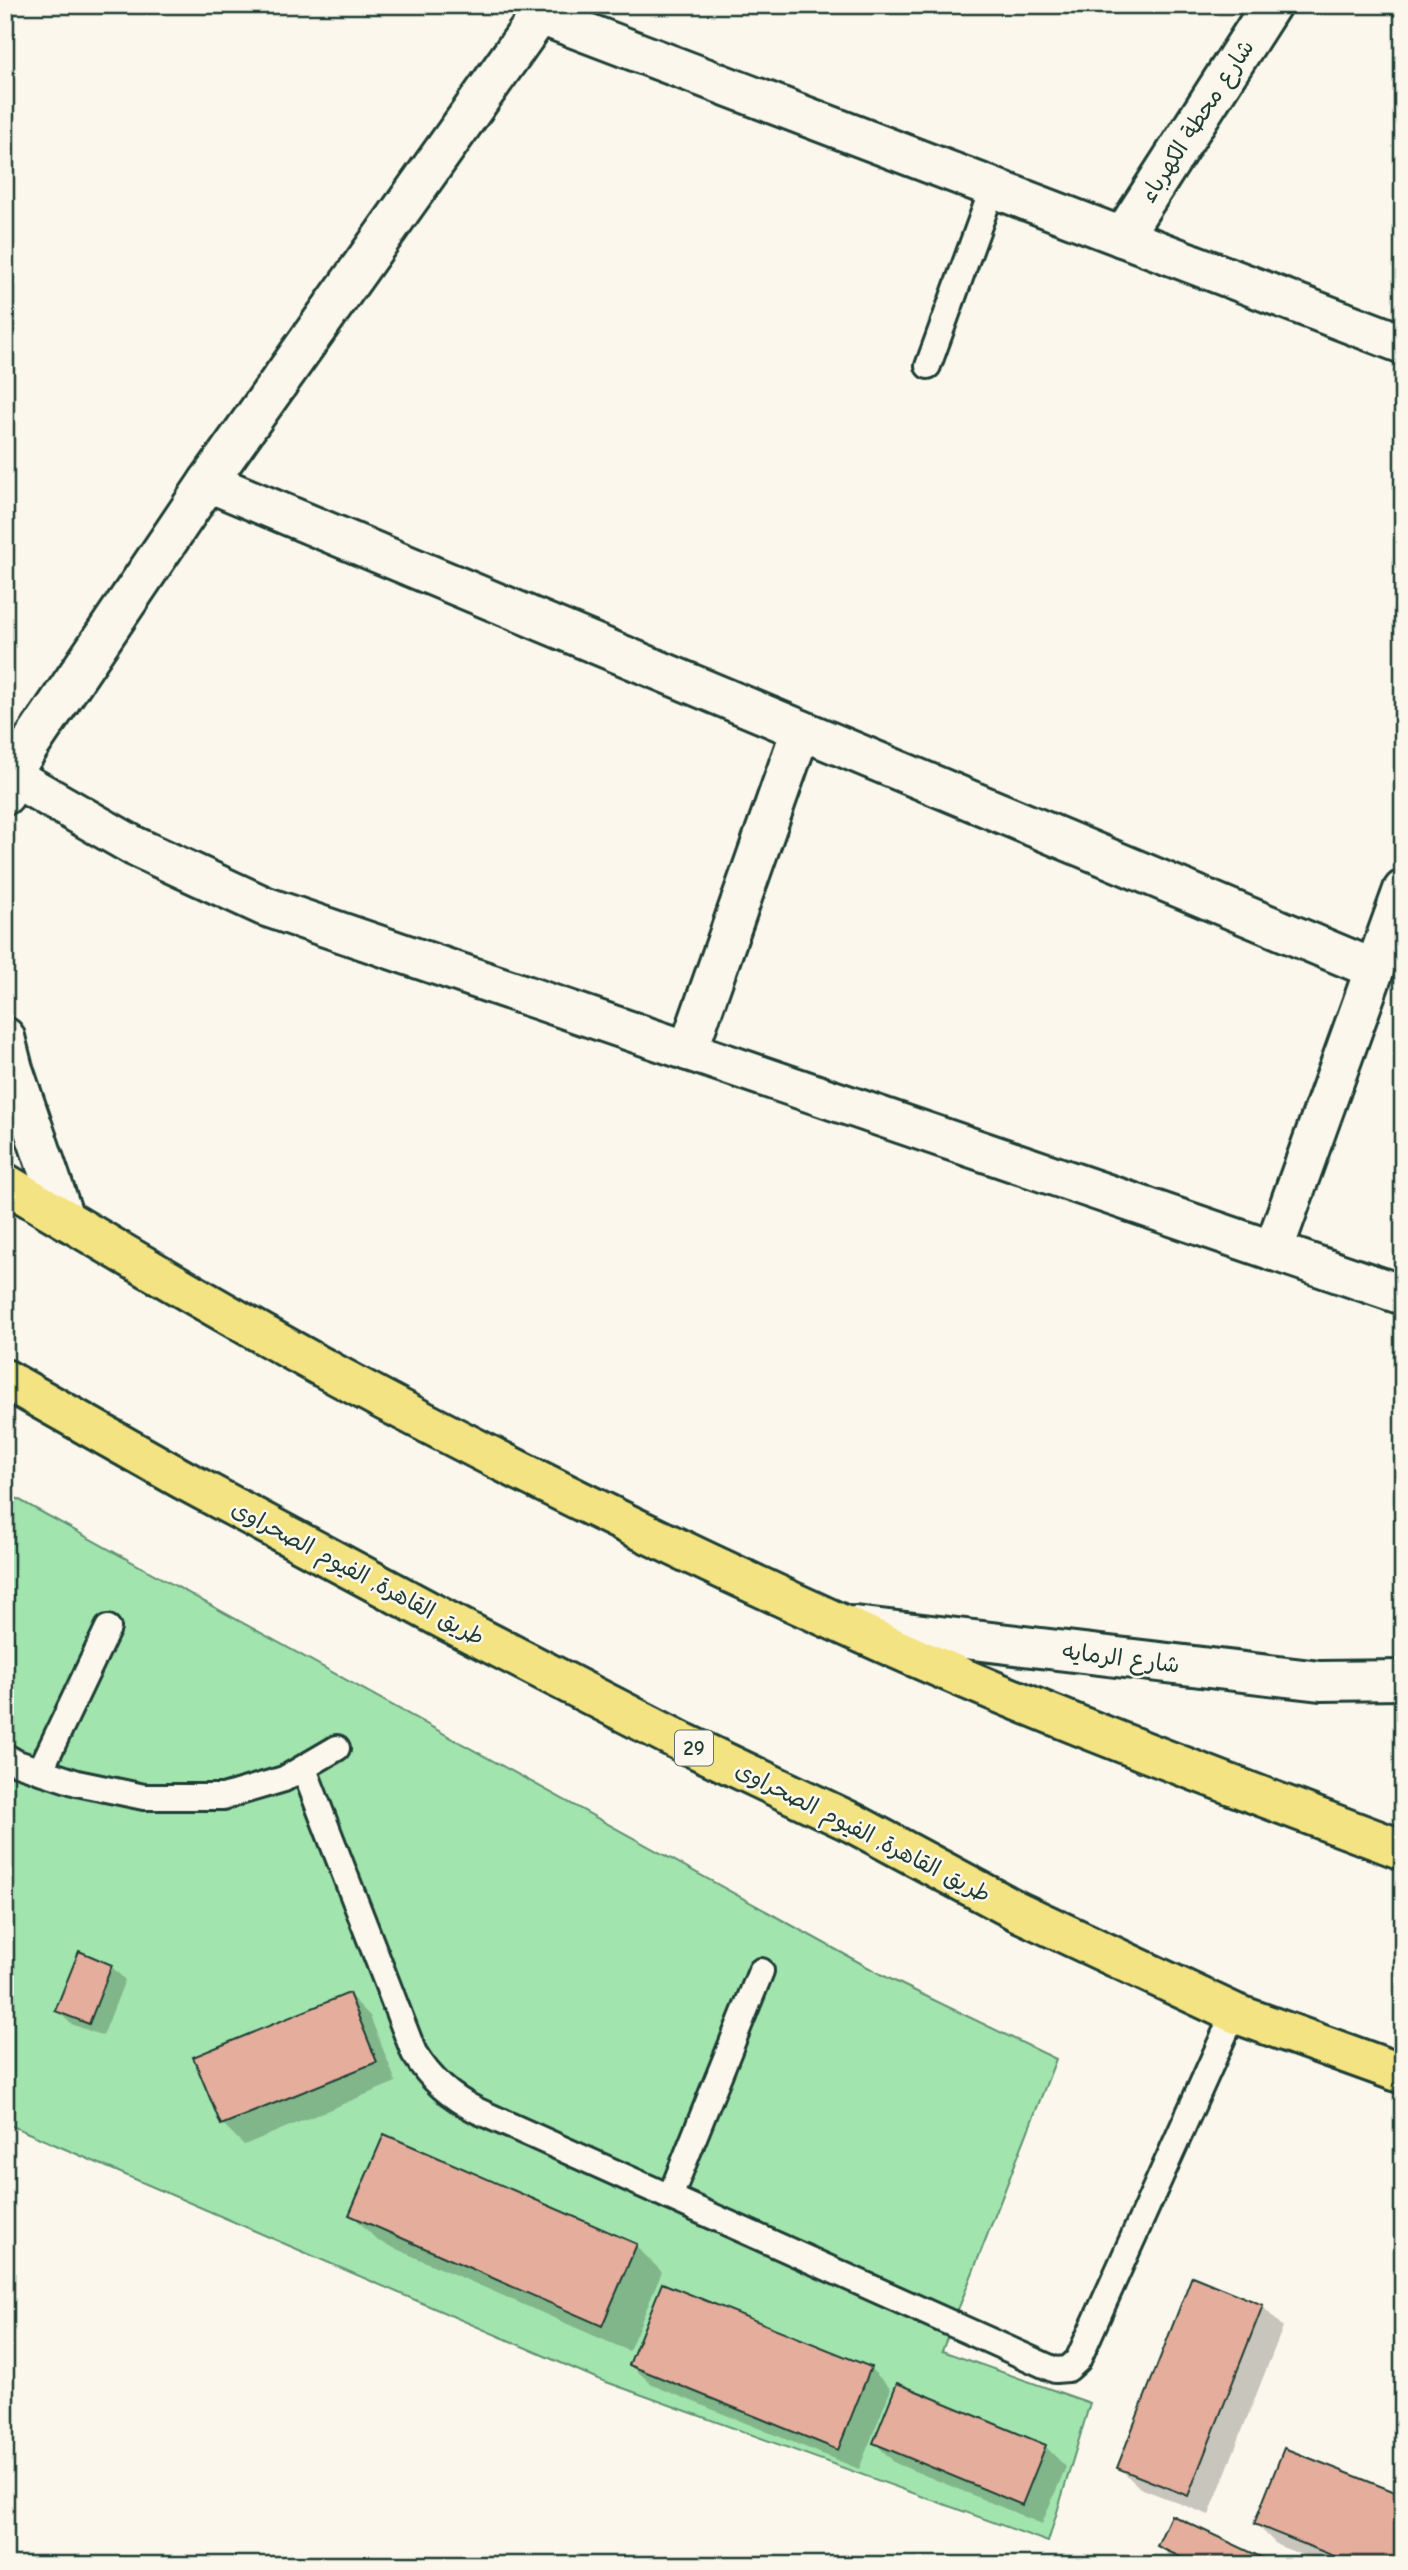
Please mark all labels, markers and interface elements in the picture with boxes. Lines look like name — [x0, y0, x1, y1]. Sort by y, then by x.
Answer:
street label: شارع محطة الكهرباء — [1134, 35, 1261, 209]
street label: طريق القاهرة, الفيوم الصحراوى — [225, 1495, 489, 1654]
street label: شارع الرمايه — [1061, 1637, 1181, 1681]
road number: 29 — [675, 1730, 713, 1766]
street label: طريق القاهرة, الفيوم الصحراوى — [730, 1756, 995, 1911]

